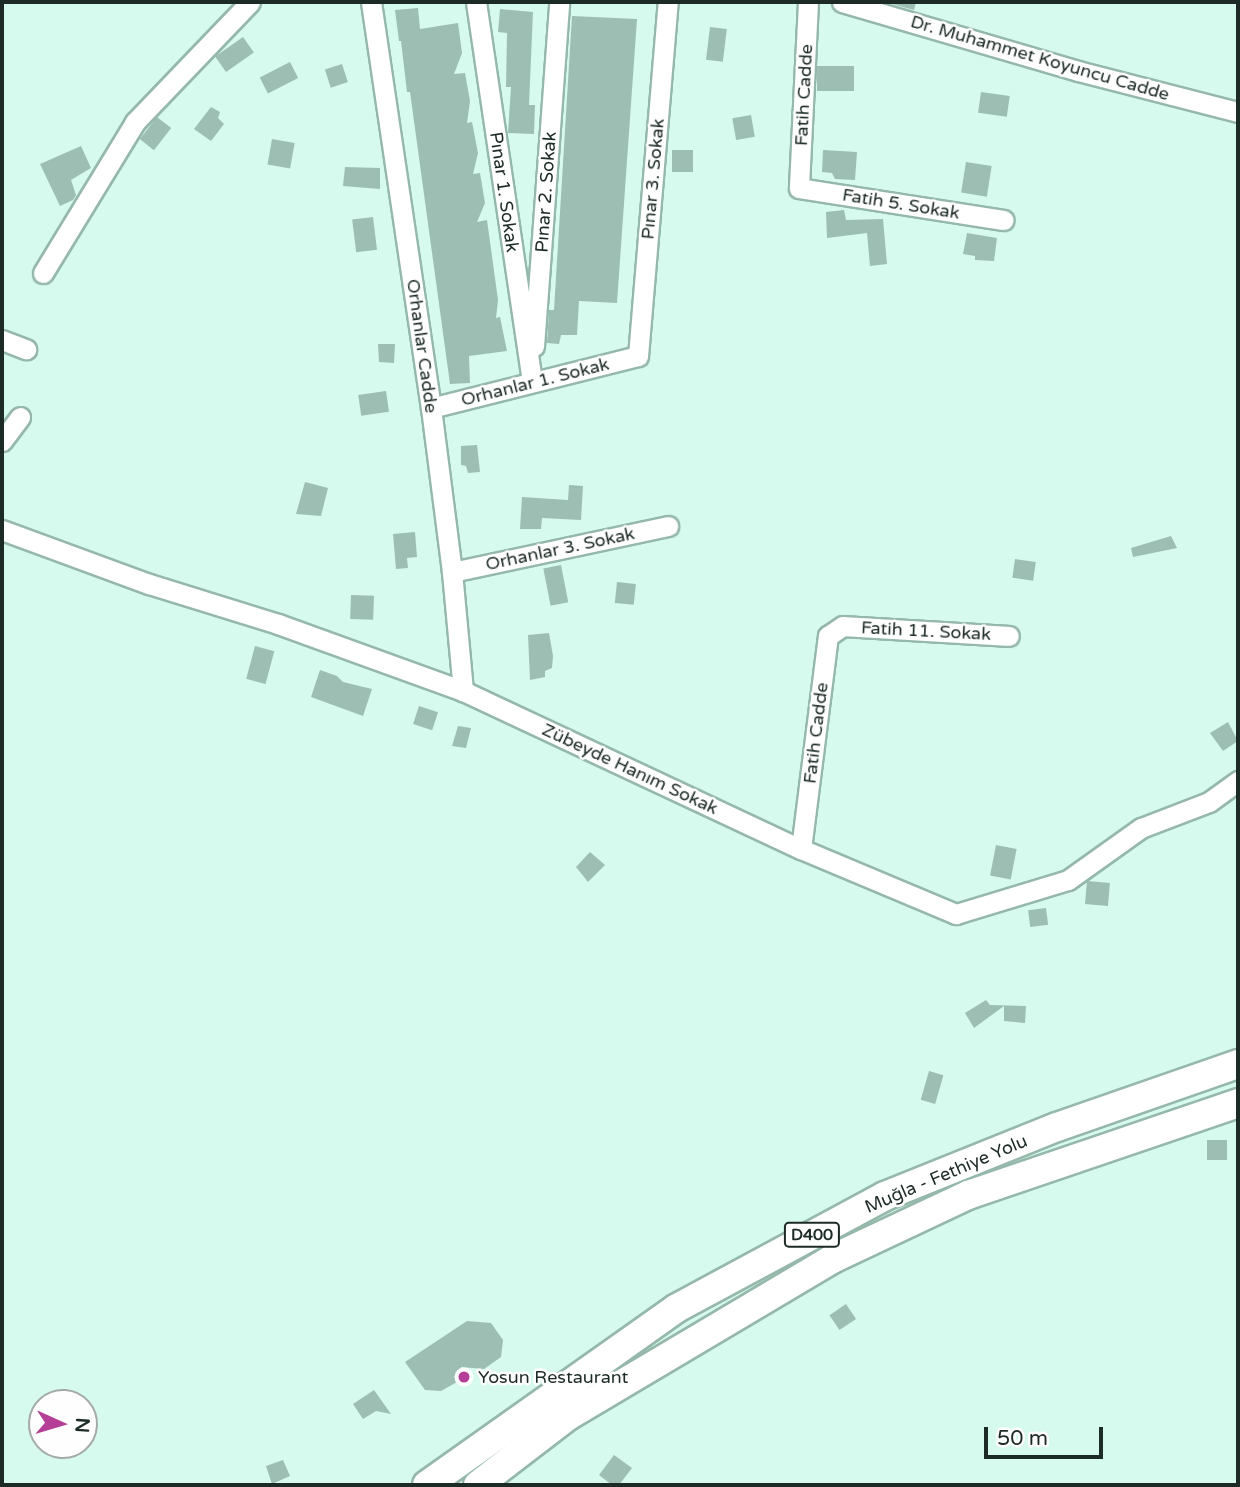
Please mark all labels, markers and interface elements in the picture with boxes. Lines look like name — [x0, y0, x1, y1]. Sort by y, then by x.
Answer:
street label: Dr. Muhammet Koyuncu Cadde — [908, 11, 1172, 105]
street label: Fatih Cadde — [791, 44, 817, 146]
street label: Pınar 3. Sokak — [637, 118, 669, 240]
street label: Pınar 1. Sokak — [485, 130, 523, 254]
street label: Pınar 2. Sokak — [531, 131, 561, 253]
street label: Fatih 5. Sokak — [841, 184, 961, 224]
street label: Orhanlar Cadde — [402, 278, 442, 414]
street label: Orhanlar 1. Sokak — [459, 353, 611, 411]
street label: Orhanlar 3. Sokak — [484, 523, 636, 575]
street label: Fatih 11. Sokak — [861, 617, 991, 645]
street label: Fatih Cadde — [799, 681, 833, 785]
street label: Zübeyde Hanım Sokak — [539, 719, 721, 819]
street label: Muğla - Fethiye Yolu — [861, 1130, 1031, 1218]
road number: D400 — [782, 1222, 842, 1247]
place label: Yosun Restaurant — [478, 1366, 628, 1388]
marker: Yosun Restaurant — [456, 1369, 472, 1385]
north arrow — [28, 1389, 98, 1459]
scale bar — [988, 1414, 1107, 1458]
text: N — [70, 1417, 93, 1434]
text: 50 m — [997, 1426, 1048, 1451]

